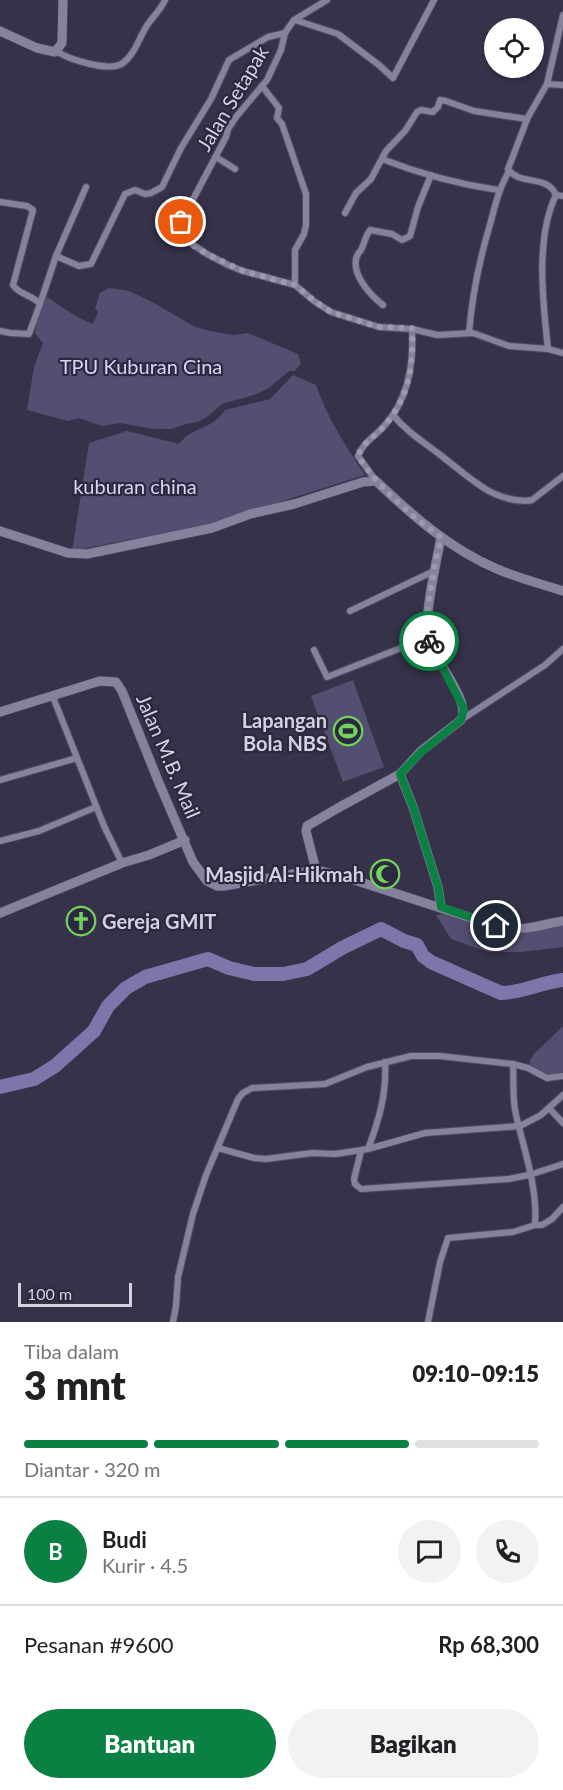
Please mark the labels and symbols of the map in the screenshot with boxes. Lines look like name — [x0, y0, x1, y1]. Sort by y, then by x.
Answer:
street label: Jalan Setapak — [191, 40, 273, 155]
pin — [155, 196, 206, 247]
park label: TPU Kuburan Cina — [60, 354, 222, 378]
park label: kuburan china — [73, 474, 197, 498]
courier — [399, 611, 459, 671]
street label: Jalan M.B. Mail — [132, 690, 206, 822]
place label: Lapangan Bola NBS — [242, 708, 327, 755]
sports icon: Lapangan Bola NBS — [332, 715, 364, 747]
mosque icon: Masjid Al-Hikmah — [369, 858, 401, 890]
place label: Masjid Al-Hikmah — [205, 862, 364, 886]
pin — [470, 900, 521, 951]
church icon: Gereja GMIT — [65, 905, 97, 937]
place label: Gereja GMIT — [102, 909, 216, 933]
scale bar — [18, 1280, 132, 1308]

